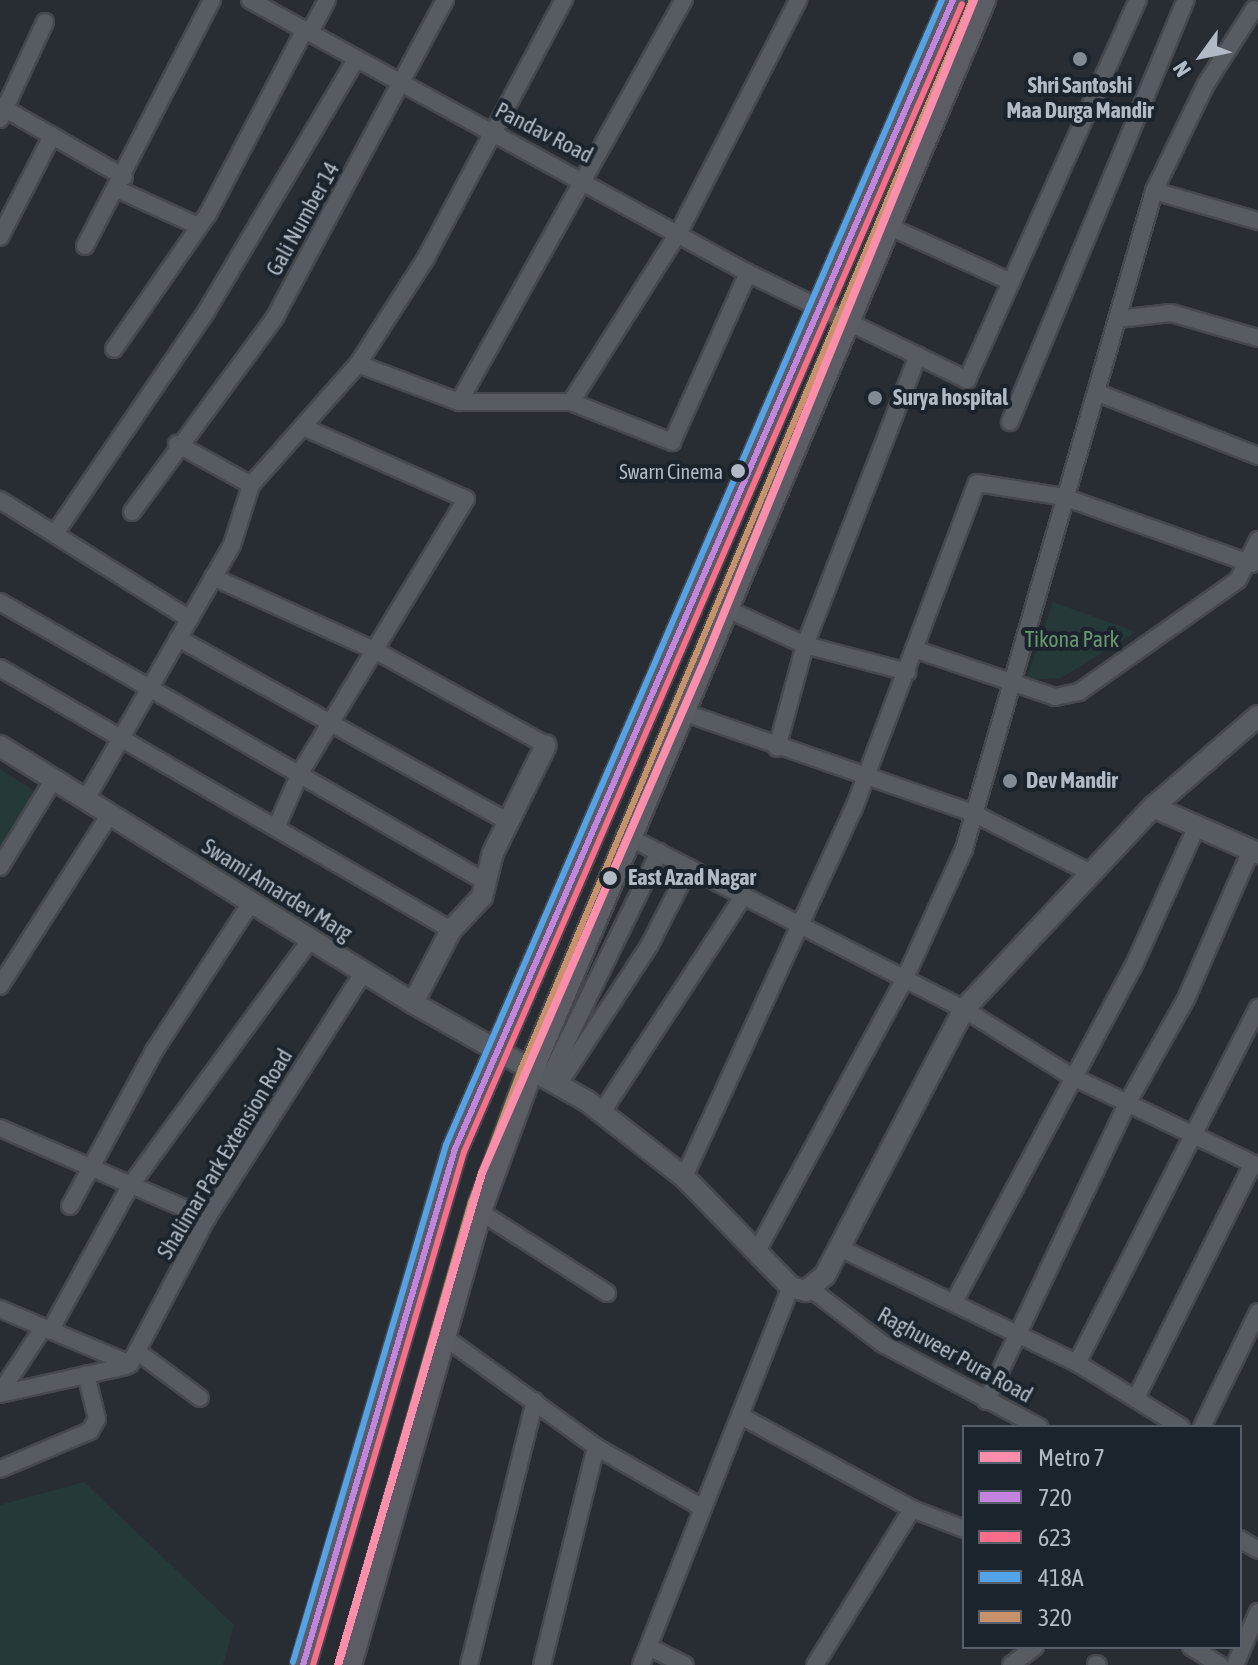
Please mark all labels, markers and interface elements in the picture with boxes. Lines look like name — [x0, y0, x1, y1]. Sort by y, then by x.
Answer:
north arrow — [1162, 16, 1242, 96]
marker: Shri Santoshi Maa Durga Mandir — [1071, 50, 1089, 68]
text: N — [1167, 57, 1196, 82]
place label: Shri Santoshi Maa Durga Mandir — [1007, 72, 1153, 124]
street label: Pandav Road — [491, 97, 597, 169]
street label: Gali Number 14 — [261, 158, 345, 280]
place label: Surya hospital — [893, 385, 1008, 411]
marker: Surya hospital — [864, 387, 886, 409]
place label: Swarn Cinema — [619, 459, 723, 483]
marker: Swarn Cinema — [730, 463, 746, 479]
park label: Tikona Park — [1025, 627, 1119, 653]
place label: Dev Mandir — [1026, 768, 1118, 794]
marker: Dev Mandir — [1001, 772, 1019, 790]
street label: Swami Amardev Marg — [197, 833, 357, 947]
place label: East Azad Nagar — [628, 865, 756, 891]
marker: East Azad Nagar — [599, 867, 621, 889]
street label: Shalimar Park Extension Road — [152, 1044, 298, 1264]
street label: Raghuveer Pura Road — [873, 1302, 1037, 1408]
legend — [962, 1425, 1242, 1649]
text: Metro 7 — [1038, 1444, 1105, 1471]
text: 720 — [1038, 1484, 1072, 1511]
text: 623 — [1038, 1524, 1072, 1551]
text: 418A — [1038, 1564, 1084, 1591]
text: 320 — [1038, 1604, 1072, 1631]

